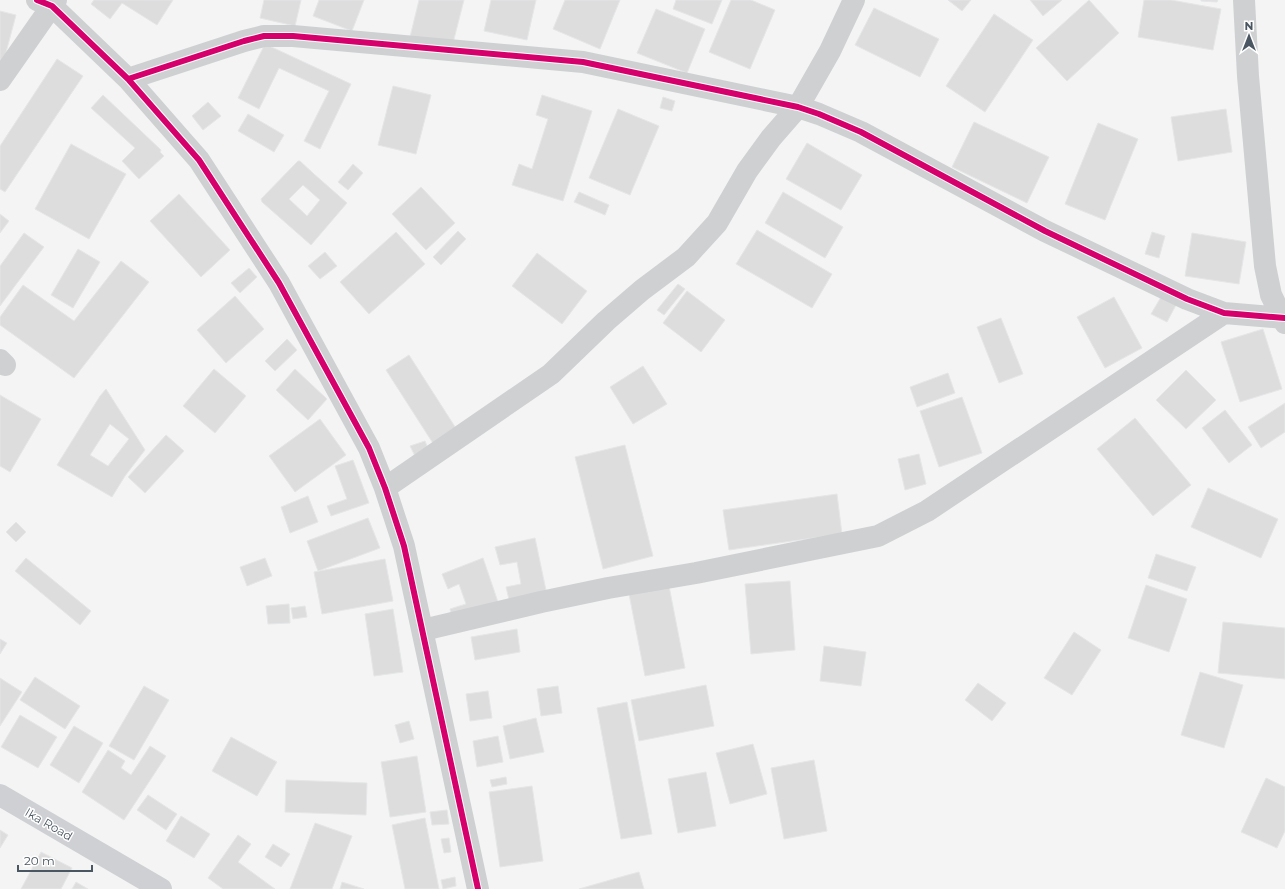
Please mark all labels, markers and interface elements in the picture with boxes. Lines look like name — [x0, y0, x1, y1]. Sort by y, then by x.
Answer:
north arrow — [1229, 16, 1269, 56]
text: N — [1245, 19, 1253, 33]
street label: Ika Road — [23, 804, 75, 844]
scale bar — [18, 847, 92, 873]
text: 20 m — [24, 853, 55, 868]

